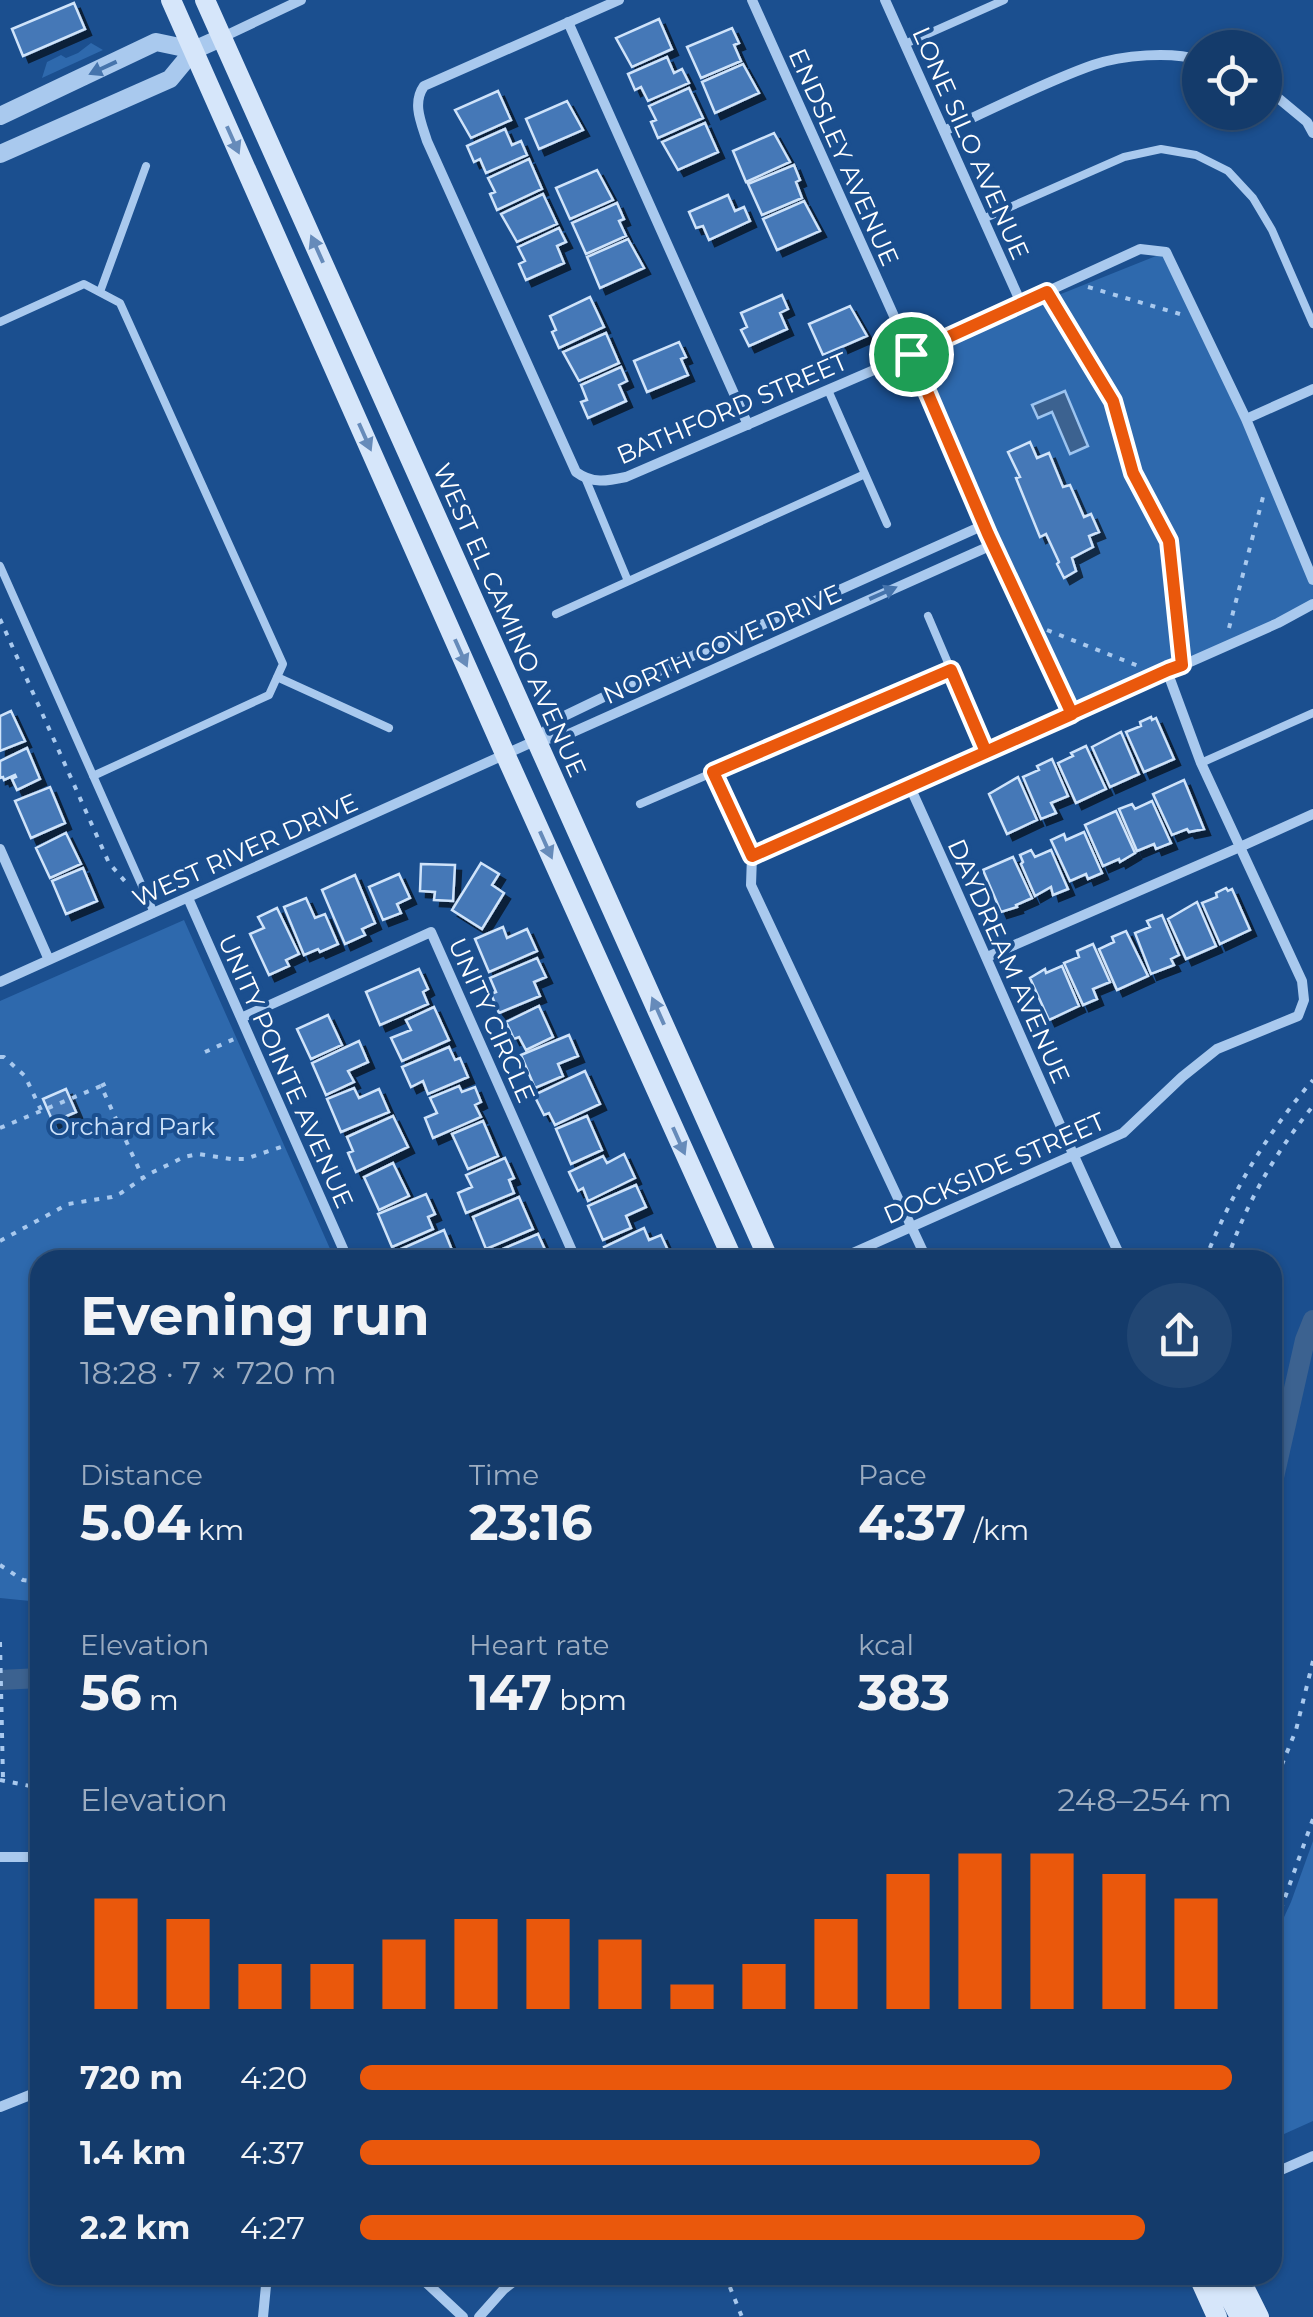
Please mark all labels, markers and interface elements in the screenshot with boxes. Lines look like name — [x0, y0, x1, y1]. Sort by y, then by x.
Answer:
street label: LONE SILO AVENUE — [906, 22, 1036, 264]
map controls — [1182, 30, 1282, 130]
button: locate — [1182, 30, 1282, 130]
street label: ENDSLEY AVENUE — [783, 44, 905, 270]
one-way arrow — [88, 59, 117, 76]
one-way arrow — [225, 125, 241, 155]
one-way arrow — [309, 234, 325, 264]
pin — [869, 312, 954, 397]
icon: arrive — [884, 327, 939, 382]
street label: BATHFORD STREET — [612, 346, 852, 470]
one-way arrow — [357, 422, 373, 452]
street label: WEST EL CAMINO AVENUE — [427, 458, 593, 782]
street label: NORTH COVE DRIVE — [598, 578, 846, 710]
one-way arrow — [869, 585, 898, 602]
one-way arrow — [453, 638, 469, 668]
street label: WEST RIVER DRIVE — [128, 787, 362, 913]
one-way arrow — [537, 830, 554, 859]
street label: DAYDREAM AVENUE — [942, 834, 1076, 1088]
street label: UNITY POINTE AVENUE — [212, 930, 360, 1212]
street label: UNITY CIRCLE — [442, 933, 542, 1107]
one-way arrow — [650, 996, 666, 1026]
street label: DOCKSIDE STREET — [879, 1105, 1110, 1230]
park label: Orchard Park — [49, 1111, 215, 1141]
one-way arrow — [671, 1126, 687, 1156]
text: Evening run — [80, 1282, 430, 1349]
button: share — [1127, 1283, 1232, 1388]
text: 18:28 · 7 × 720 m — [80, 1353, 337, 1392]
text: Distance — [80, 1458, 203, 1492]
text: Time — [469, 1458, 539, 1492]
text: Pace — [858, 1458, 927, 1492]
text: 5.04 — [80, 1492, 191, 1553]
text: 23:16 — [469, 1492, 593, 1553]
text: 4:37 — [858, 1492, 966, 1553]
text: km — [191, 1513, 244, 1547]
text: /km — [966, 1513, 1029, 1547]
text: Elevation — [80, 1628, 209, 1662]
text: Heart rate — [469, 1628, 610, 1662]
text: kcal — [858, 1628, 914, 1662]
text: 56 — [80, 1662, 142, 1723]
text: 147 — [469, 1662, 552, 1723]
text: 383 — [858, 1662, 950, 1723]
text: m — [142, 1683, 179, 1717]
text: bpm — [552, 1683, 627, 1717]
text: Elevation — [80, 1780, 228, 1819]
text: 248–254 m — [1057, 1780, 1232, 1819]
text: 720 m — [80, 2058, 183, 2097]
text: 4:20 — [240, 2058, 307, 2097]
text: 1.4 km — [80, 2133, 186, 2172]
text: 4:37 — [240, 2133, 305, 2172]
text: 2.2 km — [80, 2208, 190, 2247]
text: 4:27 — [240, 2208, 305, 2247]

